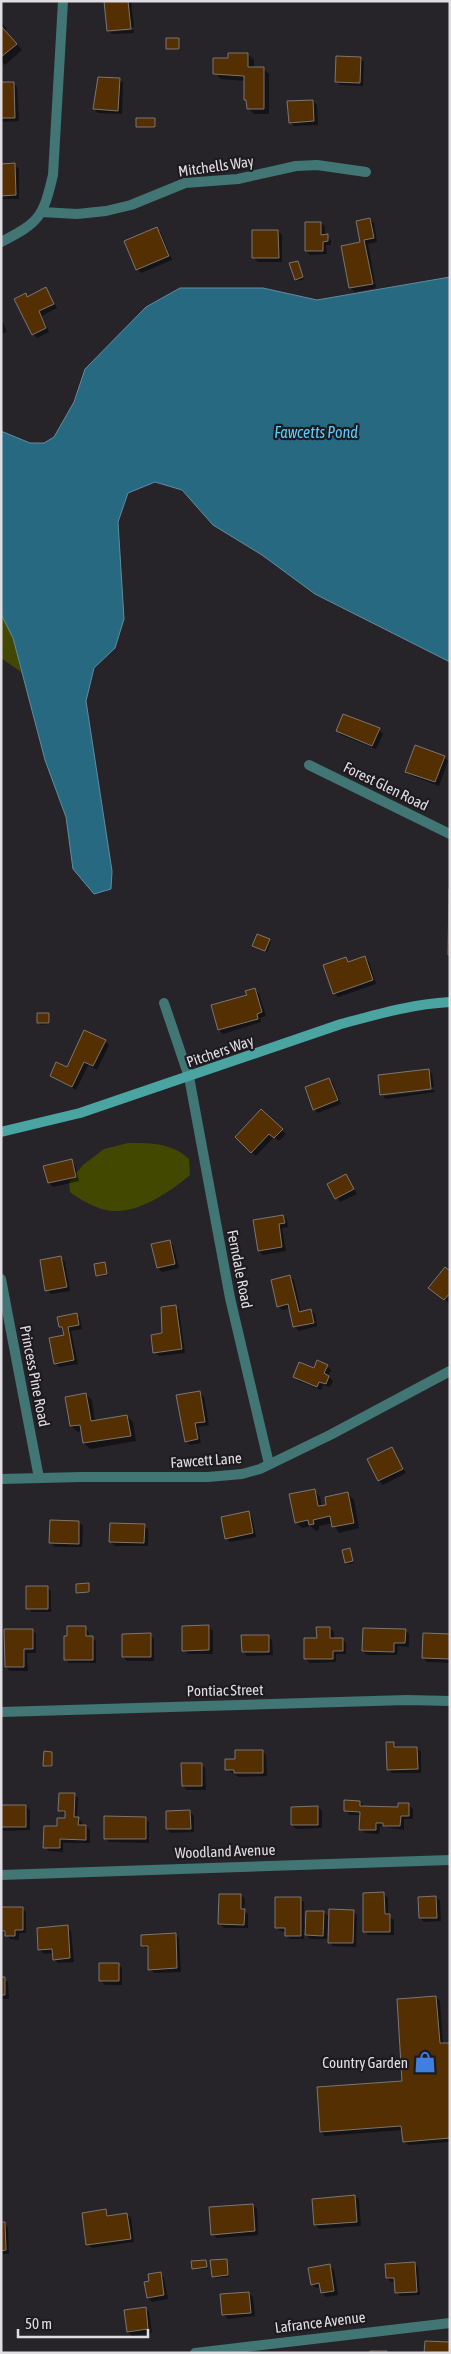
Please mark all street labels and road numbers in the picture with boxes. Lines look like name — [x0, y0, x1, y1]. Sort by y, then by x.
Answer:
street label: Mitchells Way — [177, 152, 255, 180]
street label: Forest Glen Road — [341, 758, 431, 814]
street label: Pitchers Way — [184, 1032, 256, 1070]
street label: Ferndale Road — [224, 1228, 256, 1310]
street label: Princess Pine Road — [17, 1324, 53, 1428]
street label: Fawcett Lane — [170, 1449, 242, 1471]
street label: Pontiac Street — [186, 1681, 264, 1699]
street label: Woodland Avenue — [174, 1841, 276, 1861]
street label: Lafrance Avenue — [274, 2308, 366, 2336]

